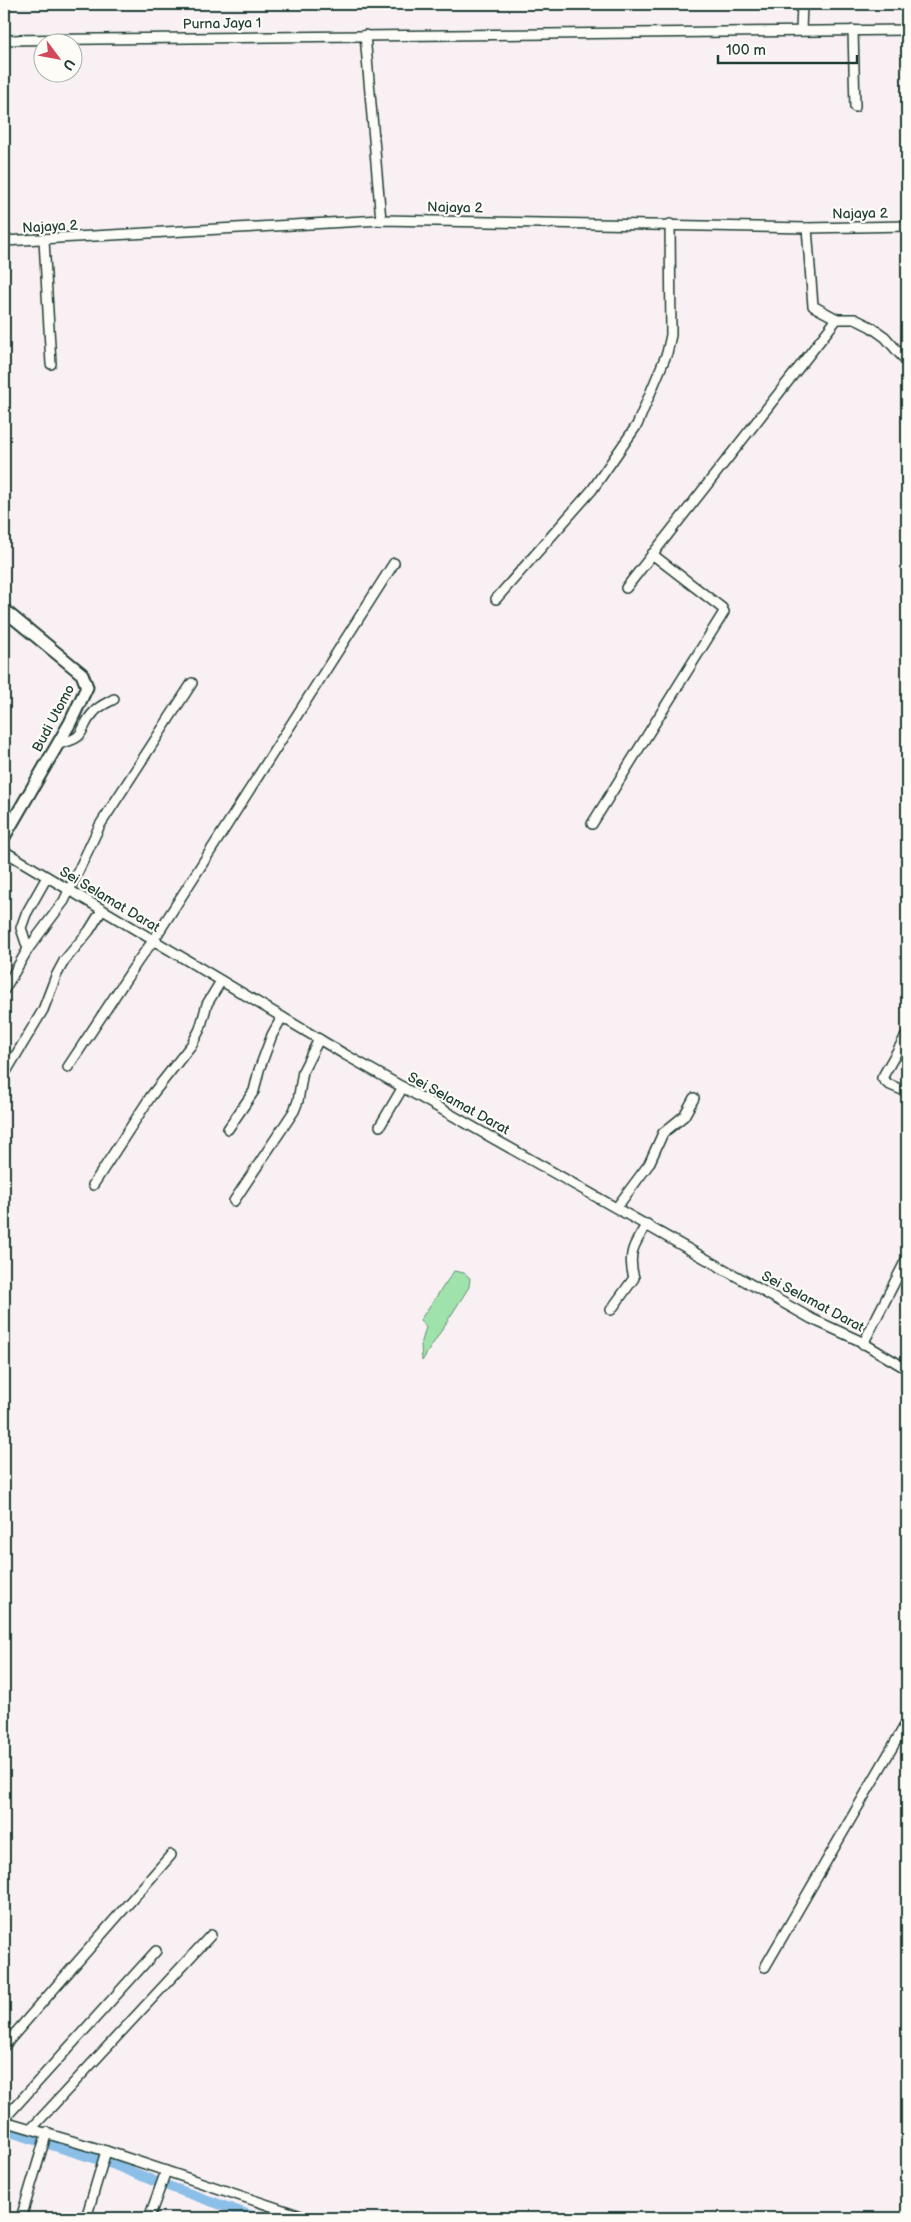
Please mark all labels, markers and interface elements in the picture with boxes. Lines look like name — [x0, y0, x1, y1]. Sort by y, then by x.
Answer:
street label: Purna Jaya 1 — [183, 14, 261, 33]
north arrow — [32, 32, 82, 82]
scale bar — [718, 32, 857, 64]
text: 100 m — [726, 41, 766, 60]
text: U — [59, 56, 78, 73]
street label: Najaya 2 — [427, 199, 484, 216]
street label: Najaya 2 — [832, 205, 889, 222]
street label: Najaya 2 — [22, 217, 79, 236]
street label: Budi Utomo — [29, 682, 78, 755]
street label: Sei Selamat Darat — [57, 863, 163, 936]
street label: Sei Selamat Darat — [405, 1068, 513, 1139]
street label: Sei Selamat Darat — [759, 1267, 868, 1336]

